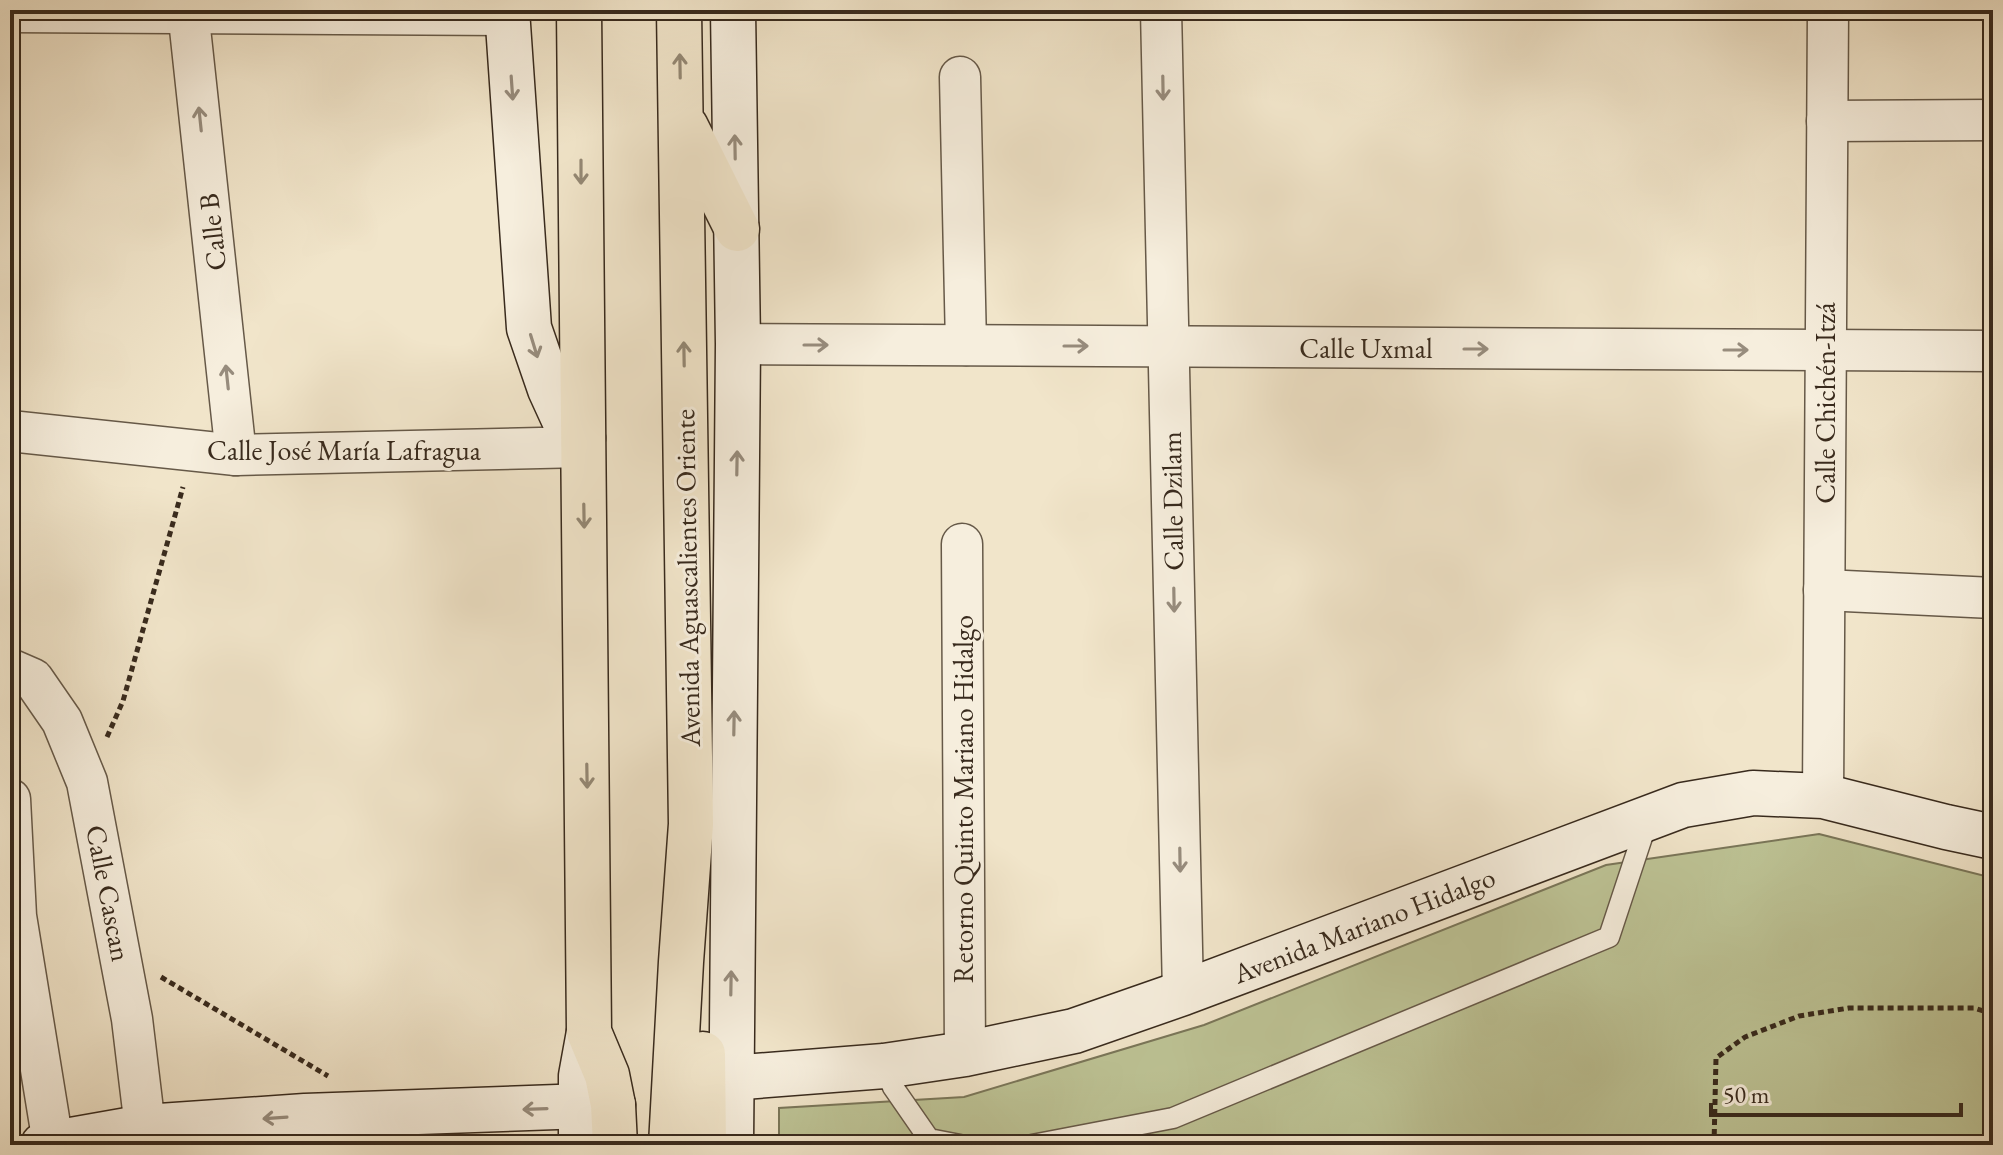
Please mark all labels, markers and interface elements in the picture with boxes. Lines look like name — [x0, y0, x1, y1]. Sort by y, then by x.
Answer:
one-way arrow — [672, 53, 688, 80]
one-way arrow — [505, 74, 520, 101]
one-way arrow — [1156, 74, 1171, 101]
one-way arrow — [192, 106, 207, 132]
one-way arrow — [727, 134, 743, 161]
one-way arrow — [573, 158, 589, 185]
street label: Calle B — [190, 192, 234, 272]
street label: Calle Chichén-Itzá — [1807, 301, 1843, 504]
street label: Calle Uxmal — [1299, 330, 1433, 366]
one-way arrow — [528, 334, 543, 359]
one-way arrow — [802, 337, 829, 352]
one-way arrow — [1062, 338, 1089, 354]
one-way arrow — [676, 341, 692, 368]
one-way arrow — [1462, 341, 1489, 357]
one-way arrow — [1722, 343, 1749, 358]
one-way arrow — [220, 364, 235, 391]
street label: Avenida Aguascalientes Oriente — [666, 409, 708, 748]
street label: Calle Dzilam — [1153, 431, 1191, 571]
street label: Calle José María Lafragua — [207, 432, 482, 468]
one-way arrow — [729, 450, 745, 477]
one-way arrow — [576, 502, 592, 529]
one-way arrow — [1167, 586, 1182, 613]
street label: Retorno Quinto Mariano Hidalgo — [945, 615, 981, 983]
one-way arrow — [726, 710, 742, 737]
one-way arrow — [579, 762, 595, 789]
street label: Calle Cascan — [78, 822, 140, 964]
one-way arrow — [1172, 846, 1188, 873]
street label: Avenida Mariano Hidalgo — [1227, 858, 1500, 992]
one-way arrow — [723, 970, 739, 997]
scale bar — [1711, 1067, 1961, 1117]
text: 50 m — [1723, 1079, 1770, 1110]
one-way arrow — [522, 1102, 549, 1117]
one-way arrow — [262, 1111, 289, 1126]

